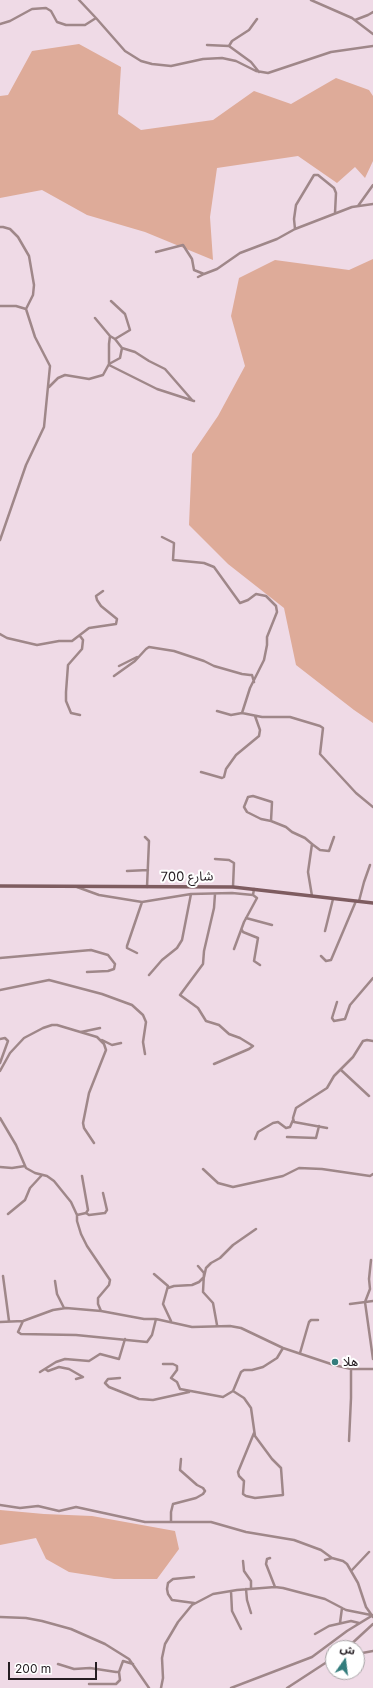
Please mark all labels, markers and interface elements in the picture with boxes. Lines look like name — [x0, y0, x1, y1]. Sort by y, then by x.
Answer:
street label: شارع 700 — [161, 869, 213, 885]
place label: هلا — [343, 1354, 358, 1370]
marker: هلا — [330, 1357, 340, 1367]
north arrow — [325, 1640, 365, 1680]
text: ش — [339, 1641, 357, 1658]
scale bar — [10, 1654, 99, 1680]
text: 200 m — [15, 1661, 51, 1676]

